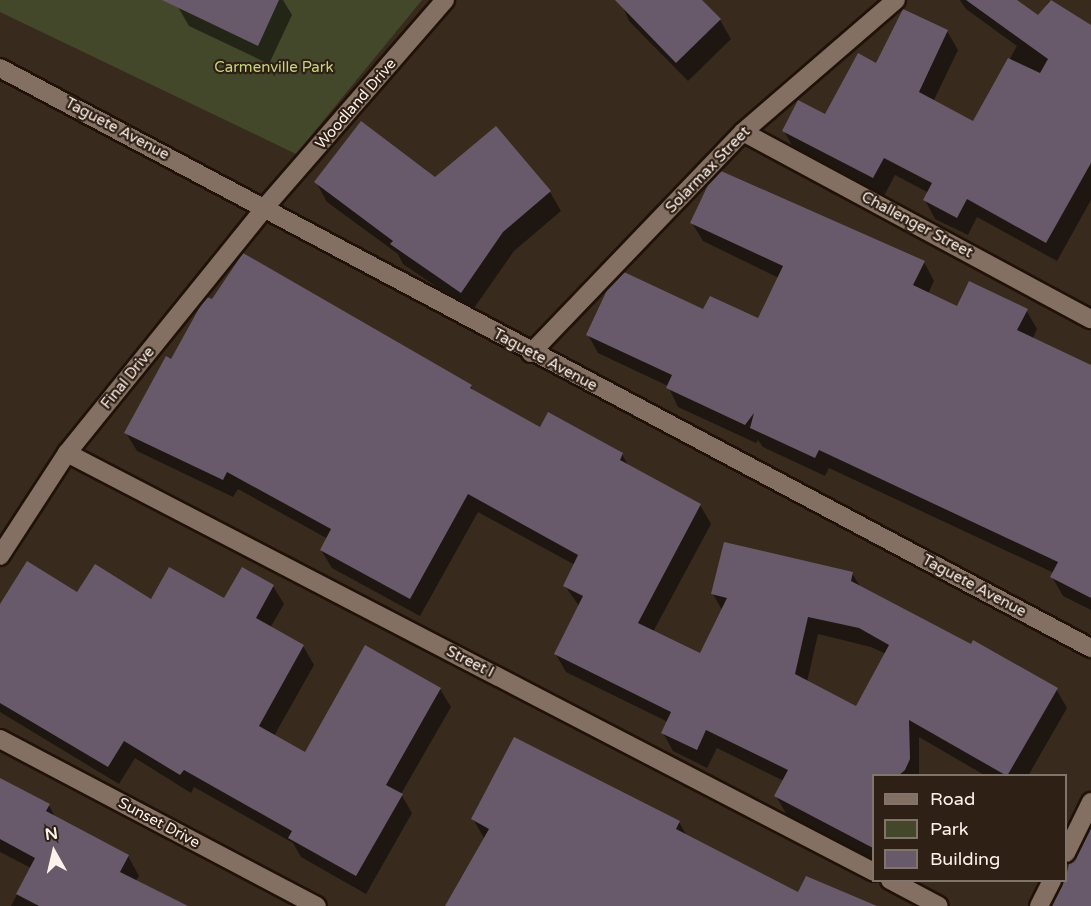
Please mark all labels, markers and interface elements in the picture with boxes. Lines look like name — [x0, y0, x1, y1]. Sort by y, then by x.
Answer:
street label: Woodland Drive — [312, 55, 400, 153]
park label: Carmenville Park — [214, 59, 334, 77]
street label: Taguete Avenue — [62, 94, 172, 164]
street label: Solarmax Street — [662, 123, 754, 217]
street label: Challenger Street — [858, 188, 976, 262]
street label: Taguete Avenue — [490, 325, 600, 395]
street label: Final Drive — [97, 343, 159, 413]
street label: Taguete Avenue — [919, 551, 1029, 621]
street label: Street I — [443, 642, 497, 682]
legend — [872, 774, 1067, 882]
text: Road — [930, 788, 975, 810]
street label: Sunset Drive — [115, 794, 203, 852]
text: Park — [930, 818, 968, 840]
north arrow — [24, 822, 84, 882]
text: N — [44, 823, 59, 845]
text: Building — [930, 848, 1000, 870]

